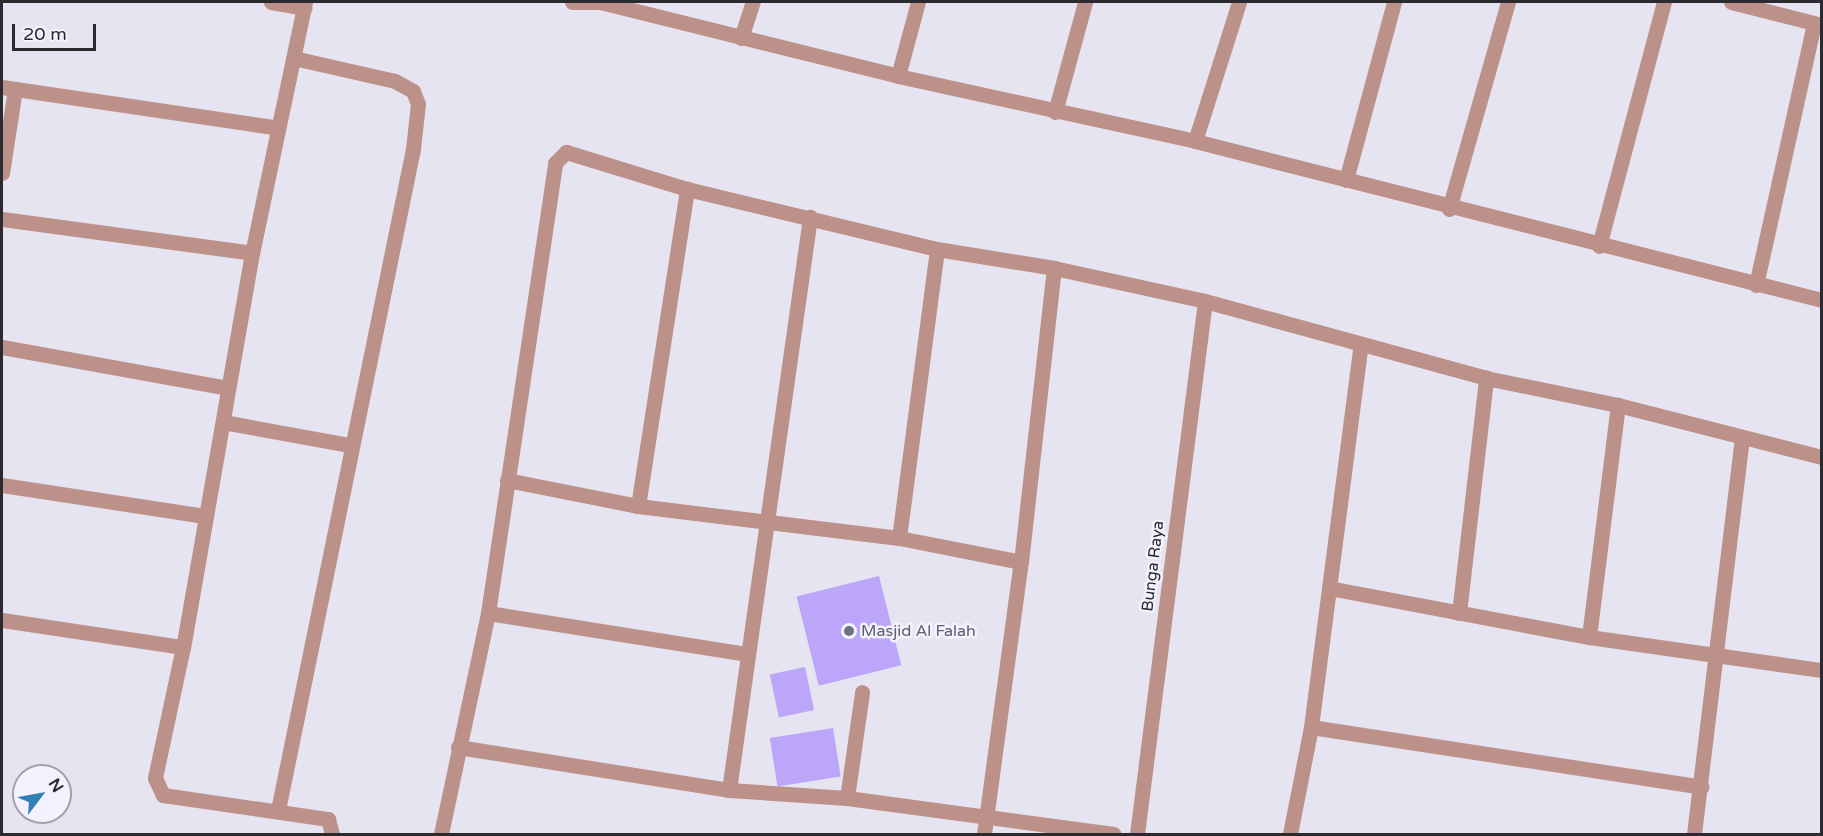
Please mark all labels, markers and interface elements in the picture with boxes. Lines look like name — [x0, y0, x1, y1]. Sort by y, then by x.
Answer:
scale bar — [15, 12, 99, 50]
text: 20 m — [23, 23, 67, 45]
street label: Bunga Raya — [1138, 519, 1168, 613]
place label: Masjid Al Falah — [861, 621, 976, 641]
marker: Masjid Al Falah — [842, 624, 856, 638]
north arrow — [12, 764, 72, 824]
text: N — [44, 775, 67, 796]

